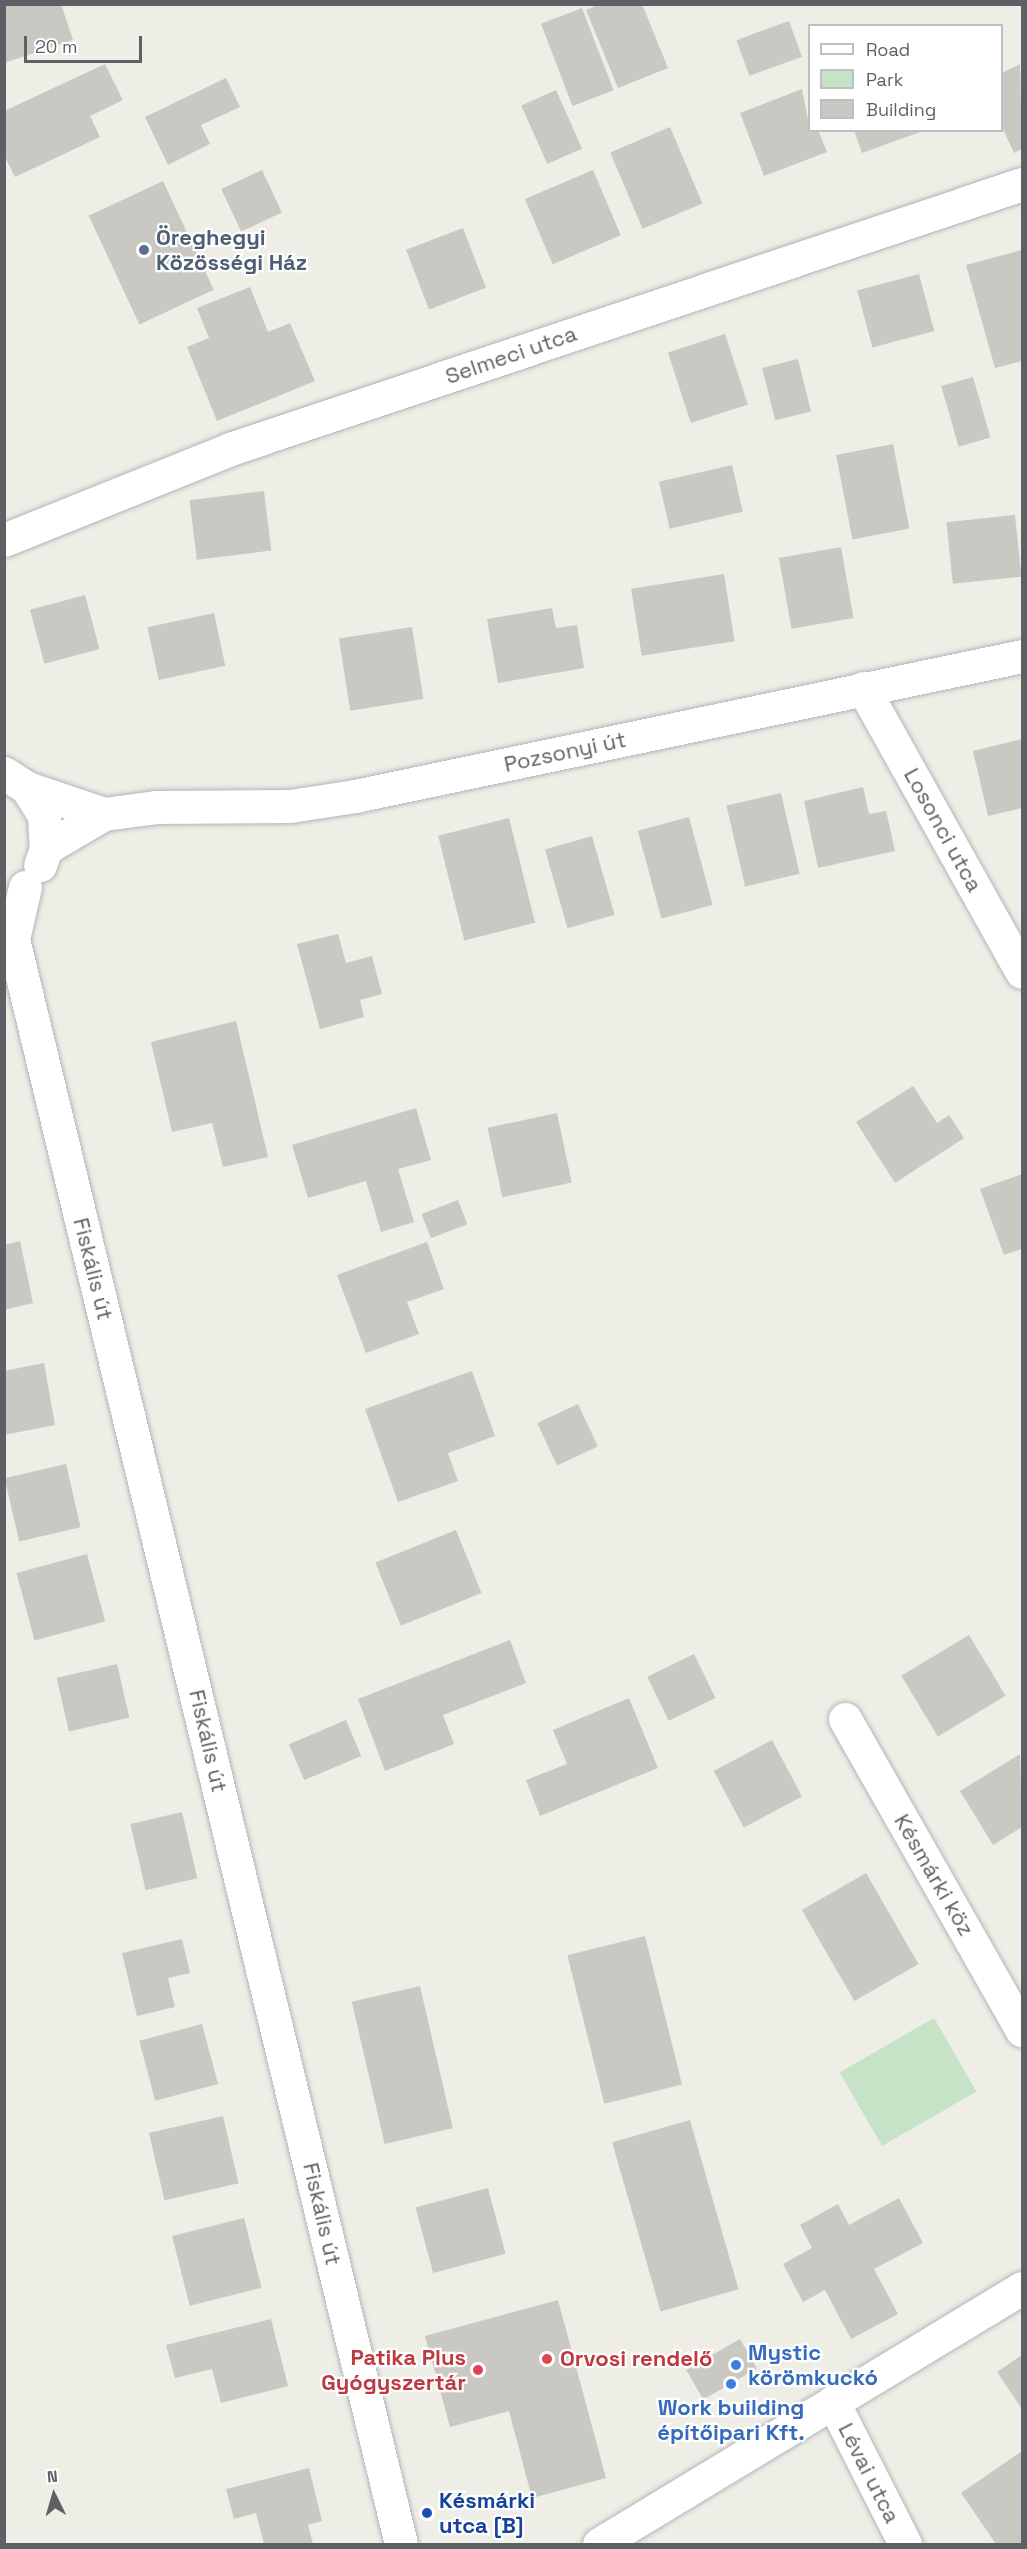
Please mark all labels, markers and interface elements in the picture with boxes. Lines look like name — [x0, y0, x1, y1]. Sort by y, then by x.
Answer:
scale bar — [27, 24, 146, 62]
legend — [808, 24, 1003, 132]
text: 20 m — [35, 35, 78, 58]
text: Road — [866, 38, 910, 61]
text: Park — [866, 68, 903, 91]
text: Building — [866, 98, 936, 121]
place label: Öreghegyi Közösségi Ház — [156, 224, 307, 276]
marker: Öreghegyi Közösségi Ház — [137, 243, 151, 257]
street label: Selmeci utca — [442, 320, 580, 390]
street label: Pozsonyi út — [502, 726, 628, 778]
street label: Losonci utca — [898, 764, 988, 896]
street label: Fiskális út — [68, 1215, 118, 1323]
street label: Fiskális út — [183, 1687, 233, 1795]
street label: Késmárki köz — [889, 1809, 979, 1941]
street label: Fiskális út — [297, 2160, 347, 2268]
place label: Mystic körömkuckó — [748, 2339, 878, 2390]
place label: Patika Plus Gyógyszertár — [321, 2344, 466, 2396]
place label: Orvosi rendelő — [560, 2346, 712, 2372]
marker: Orvosi rendelő — [538, 2350, 556, 2368]
marker: Mystic körömkuckó — [729, 2358, 743, 2372]
marker: Patika Plus Gyógyszertár — [471, 2363, 485, 2377]
marker: Work building építőipari Kft. — [724, 2377, 738, 2391]
place label: Work building építőipari Kft. — [657, 2394, 805, 2446]
street label: Lévai utca — [833, 2419, 905, 2527]
north arrow — [24, 2465, 84, 2525]
text: N — [46, 2466, 59, 2487]
place label: Késmárki utca [B] — [439, 2487, 535, 2538]
marker: Késmárki utca [B] — [420, 2506, 434, 2520]

